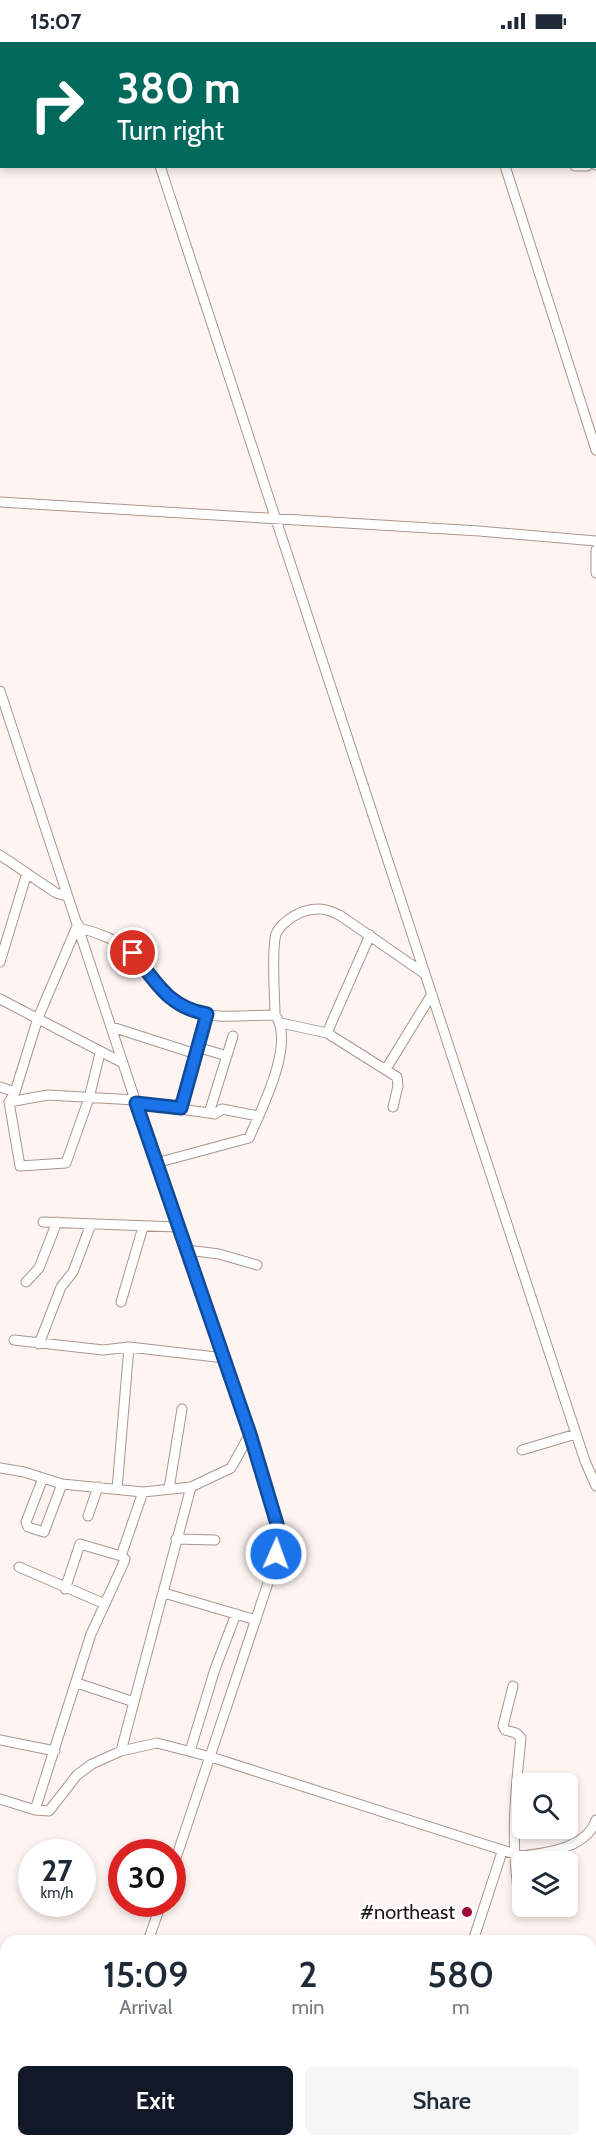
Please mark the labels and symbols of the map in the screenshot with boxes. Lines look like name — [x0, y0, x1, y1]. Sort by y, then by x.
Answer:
pin — [107, 927, 158, 978]
position arrow — [244, 1522, 308, 1586]
speed limit sign: 30 — [108, 1839, 186, 1917]
place label: #northeast — [360, 1900, 455, 1924]
marker: #northeast — [460, 1905, 474, 1919]

